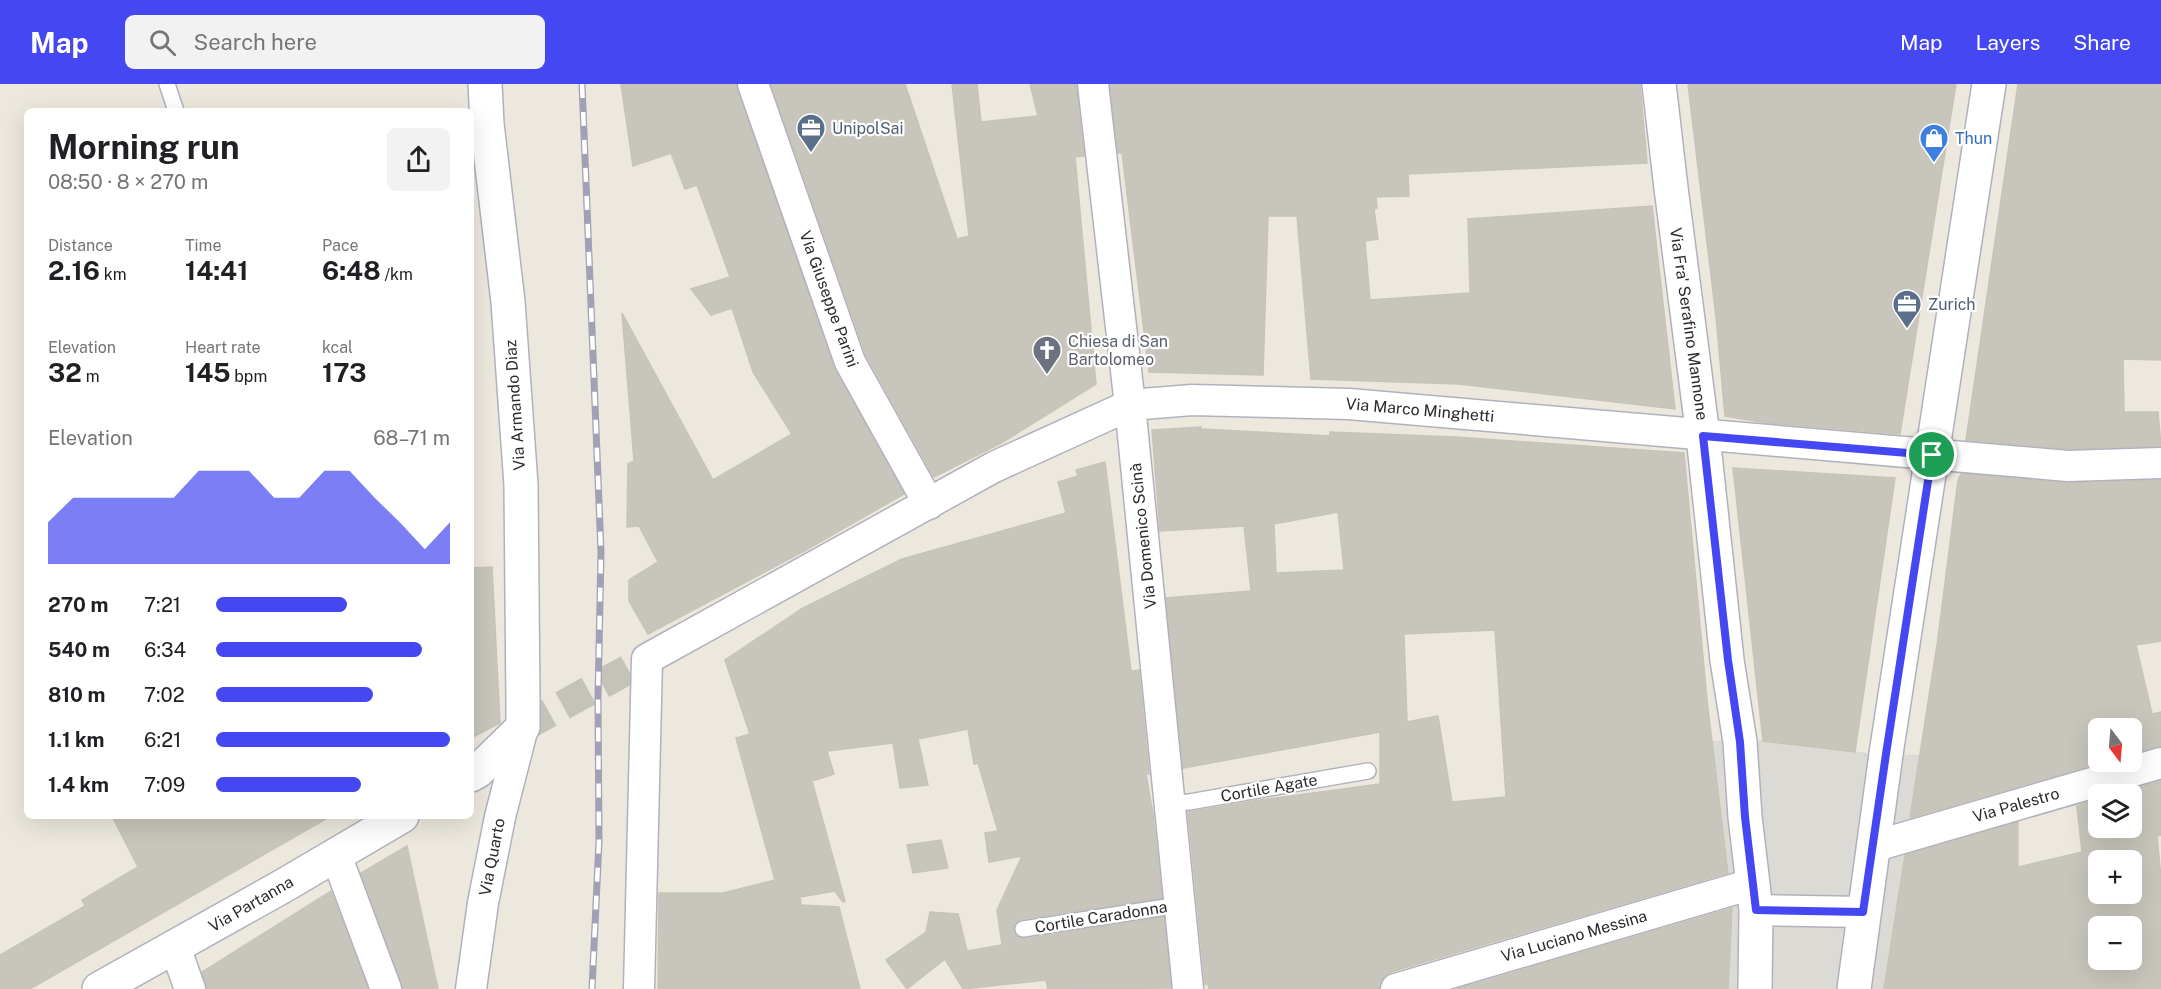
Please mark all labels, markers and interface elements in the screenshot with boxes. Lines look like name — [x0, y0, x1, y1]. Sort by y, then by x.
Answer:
search box — [125, 15, 545, 69]
text: Map — [30, 26, 89, 59]
icon: search — [146, 26, 179, 59]
text: Search here — [194, 29, 317, 55]
text: Map — [1900, 30, 1943, 55]
text: Layers — [1976, 30, 2040, 55]
text: Share — [2073, 30, 2131, 55]
office icon: UnipolSai — [795, 112, 827, 154]
place label: UnipolSai — [832, 119, 903, 138]
shop icon: Thun — [1918, 122, 1950, 164]
text: Morning run — [48, 128, 240, 166]
button: share — [387, 128, 450, 191]
place label: Thun — [1955, 129, 1992, 148]
text: 08:50 · 8 × 270 m — [48, 170, 208, 194]
street label: Via Fra' Serafino Mannone — [1666, 226, 1712, 422]
street label: Via Giuseppe Parini — [795, 228, 863, 370]
text: Distance — [48, 236, 113, 255]
text: Time — [185, 236, 221, 255]
text: Pace — [322, 236, 359, 255]
text: 2.16 — [48, 255, 100, 286]
text: 14:41 — [185, 255, 248, 286]
text: 6:48 — [322, 255, 381, 286]
text: km — [100, 265, 127, 284]
text: /km — [381, 265, 413, 284]
office icon: Zurich — [1891, 288, 1923, 330]
place label: Zurich — [1928, 295, 1976, 314]
place label: Chiesa di San Bartolomeo — [1068, 332, 1168, 369]
church icon: Chiesa di San Bartolomeo — [1031, 334, 1063, 376]
text: Elevation — [48, 338, 116, 357]
text: Heart rate — [185, 338, 261, 357]
text: kcal — [322, 338, 353, 357]
street label: Via Armando Diaz — [501, 339, 529, 471]
text: 32 — [48, 357, 82, 388]
text: 145 — [185, 357, 230, 388]
text: 173 — [322, 357, 366, 388]
text: m — [82, 367, 100, 386]
text: bpm — [230, 367, 267, 386]
street label: Via Marco Minghetti — [1345, 394, 1495, 426]
text: Elevation — [48, 426, 133, 450]
text: 68–71 m — [373, 426, 450, 450]
pin — [1906, 429, 1957, 480]
icon: arrive — [1915, 438, 1948, 471]
street label: Via Domenico Scinà — [1126, 462, 1160, 610]
text: 270 m — [48, 593, 108, 617]
text: 7:21 — [144, 593, 181, 617]
text: 540 m — [48, 638, 110, 662]
text: 6:34 — [144, 638, 186, 662]
text: 810 m — [48, 683, 105, 707]
text: 7:02 — [144, 683, 185, 707]
north arrow — [2088, 718, 2142, 772]
map controls — [2088, 718, 2142, 970]
text: 1.1 km — [48, 728, 105, 752]
text: 6:21 — [144, 728, 181, 752]
street label: Cortile Agate — [1219, 770, 1319, 806]
text: 1.4 km — [48, 773, 109, 797]
text: 7:09 — [144, 773, 185, 797]
street label: Via Palestro — [1971, 784, 2061, 826]
button: layers — [2088, 784, 2142, 838]
street label: Via Quarto — [475, 817, 509, 897]
button: + — [2088, 850, 2142, 904]
street label: Via Partanna — [205, 872, 297, 936]
street label: Cortile Caradonna — [1033, 897, 1169, 937]
street label: Via Luciano Messina — [1499, 906, 1649, 966]
button: − — [2088, 916, 2142, 970]

